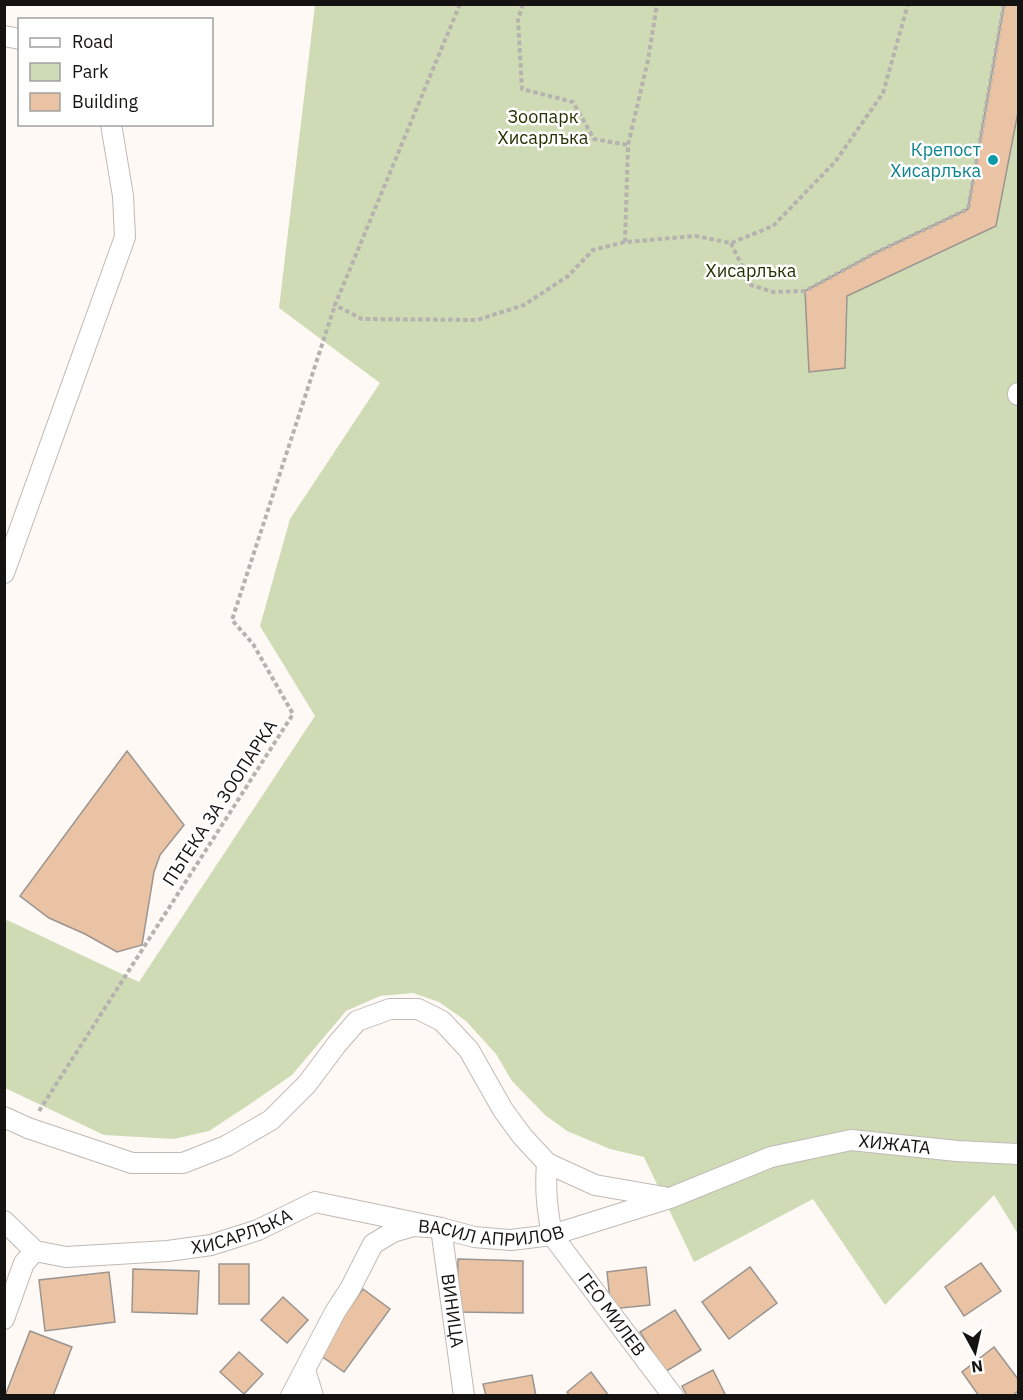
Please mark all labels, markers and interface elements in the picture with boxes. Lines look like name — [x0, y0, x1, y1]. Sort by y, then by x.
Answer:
legend — [18, 18, 213, 126]
text: Road — [72, 30, 113, 53]
text: Park — [72, 60, 109, 83]
text: Building — [72, 90, 139, 113]
park label: Зоопарк Хисарлъка — [498, 105, 589, 149]
place label: Крепост Хисарлъка — [890, 138, 981, 182]
marker: Крепост Хисарлъка — [986, 153, 1000, 167]
park label: Хисарлъка — [706, 259, 797, 282]
street label: ПЪТЕКА ЗА ЗООПАРКА — [157, 715, 282, 890]
street label: ХИЖАТА — [857, 1129, 932, 1159]
street label: ХИСАРЛЪКА — [190, 1203, 296, 1259]
street label: ВАСИЛ АПРИЛОВ — [417, 1214, 567, 1251]
street label: ГЕО МИЛЕВ — [573, 1268, 651, 1361]
street label: ВИНИЦА — [436, 1272, 469, 1349]
north arrow — [945, 1322, 1005, 1382]
text: N — [970, 1356, 984, 1378]

